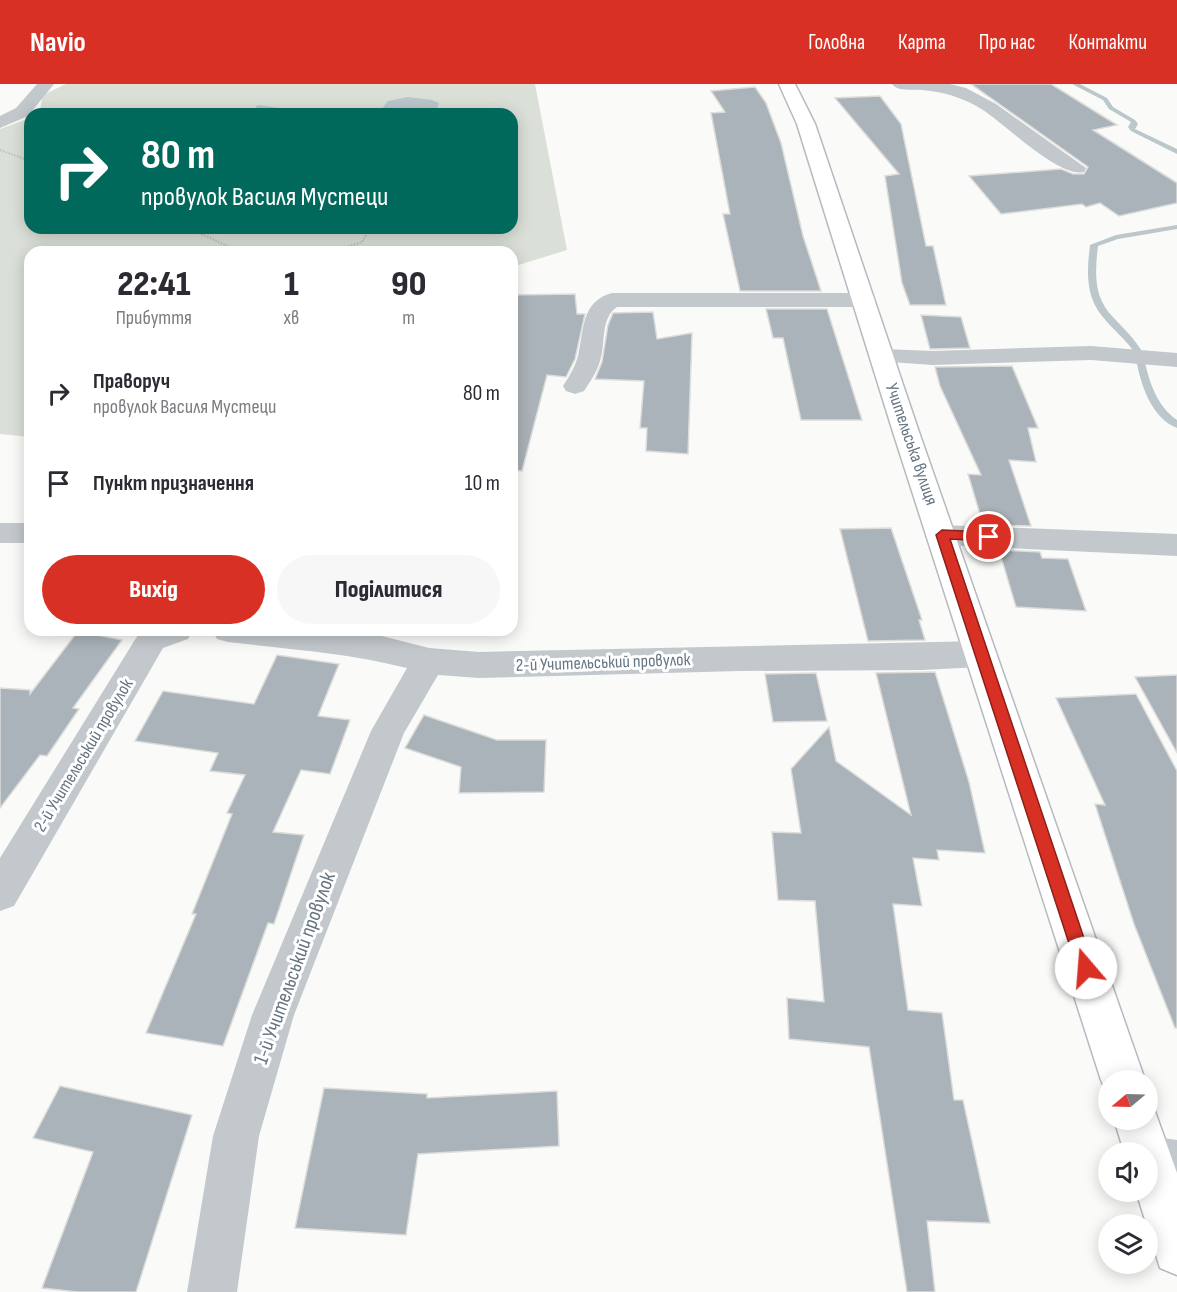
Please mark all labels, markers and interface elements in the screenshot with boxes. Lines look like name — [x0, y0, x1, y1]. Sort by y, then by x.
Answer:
text: Navio — [30, 26, 86, 59]
text: Головна — [808, 30, 865, 55]
text: Карта — [898, 30, 946, 55]
text: Про нас — [979, 30, 1035, 55]
text: Контакти — [1068, 30, 1147, 55]
text: 80 m — [141, 130, 215, 181]
icon: right — [42, 132, 120, 210]
text: провулок Василя Мустеци — [141, 181, 388, 213]
text: 22:41 — [117, 263, 190, 306]
text: 1 — [284, 263, 299, 306]
text: 90 — [391, 263, 426, 306]
text: Прибуття — [116, 306, 192, 330]
text: хв — [284, 306, 299, 330]
text: m — [402, 306, 415, 330]
text: Праворуч — [93, 368, 170, 395]
icon: right — [42, 377, 75, 410]
text: 80 m — [463, 380, 500, 407]
street label: Учительська вулиця — [881, 381, 942, 508]
text: провулок Василя Мустеци — [93, 395, 276, 419]
icon: arrive — [42, 467, 75, 500]
text: Пункт призначення — [93, 470, 254, 497]
text: 10 m — [465, 470, 500, 497]
pin — [963, 511, 1014, 562]
icon: arrive — [972, 520, 1005, 553]
button: Вихід — [42, 555, 265, 624]
button: Поділитися — [277, 555, 500, 624]
street label: 2-й Учительський провулок — [515, 649, 691, 676]
street label: 2-й Учительський провулок — [29, 675, 138, 836]
street label: 1-й Учительський провулок — [248, 869, 341, 1068]
position arrow — [1054, 936, 1118, 1000]
north arrow — [1098, 1070, 1158, 1130]
map controls — [1098, 1070, 1158, 1274]
button: sound — [1098, 1142, 1158, 1202]
button: layers — [1098, 1214, 1158, 1274]

